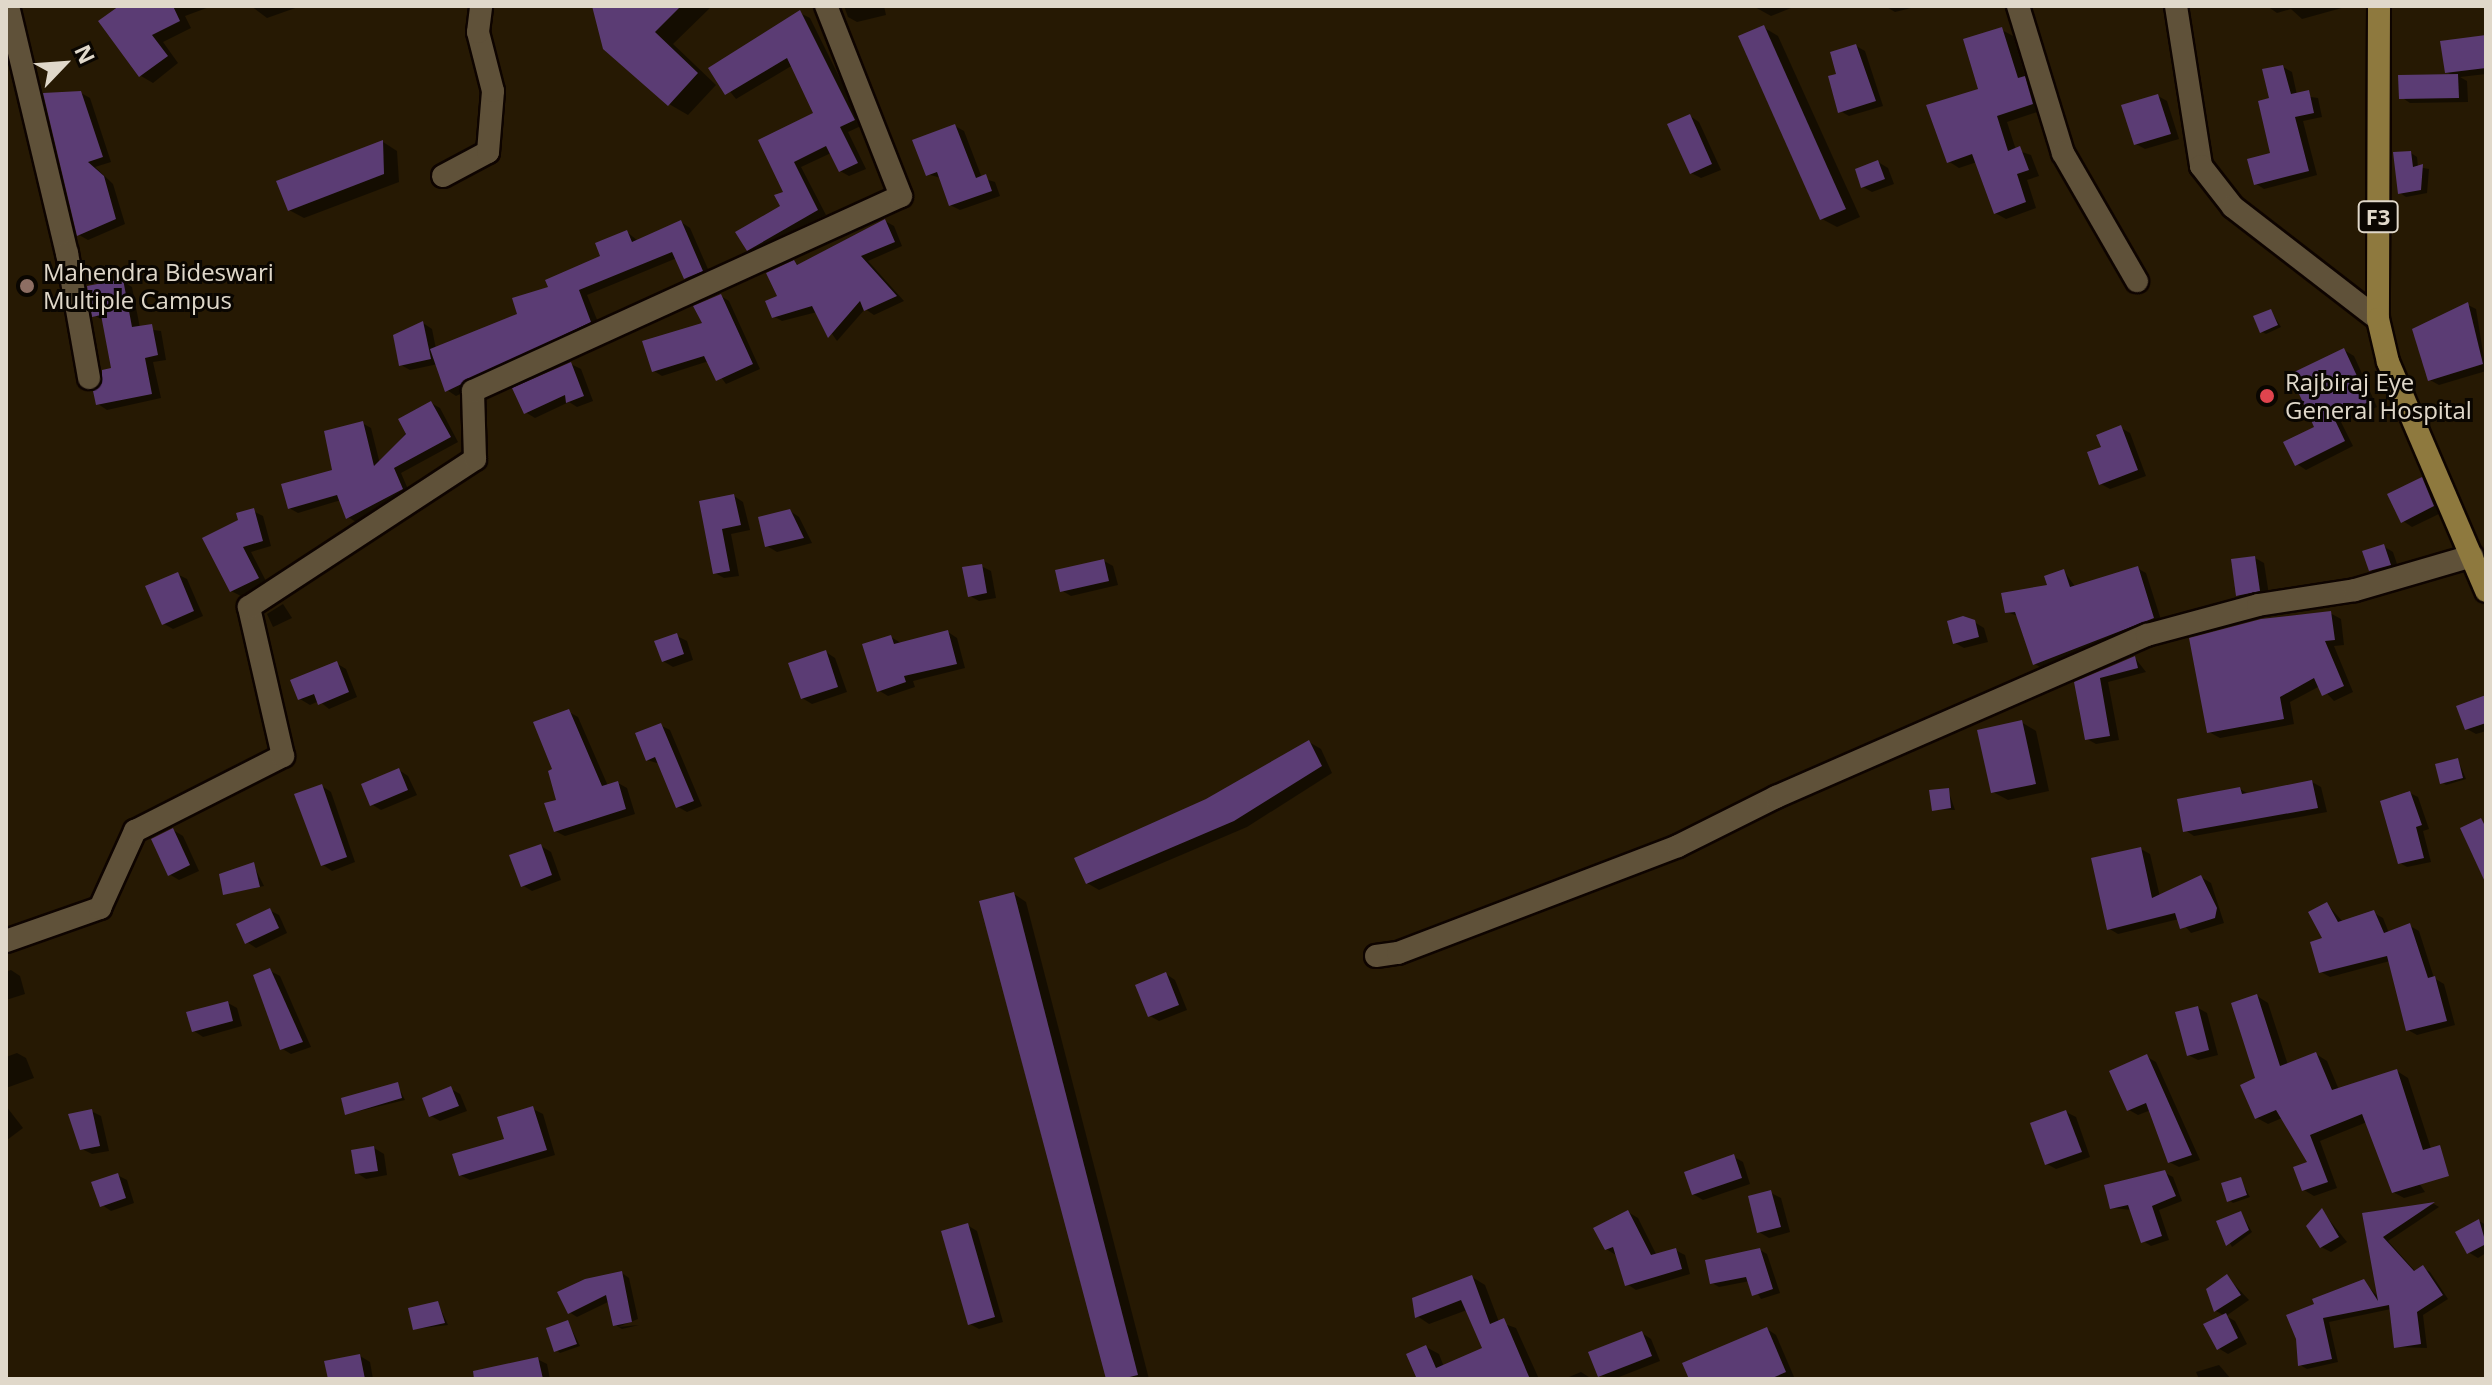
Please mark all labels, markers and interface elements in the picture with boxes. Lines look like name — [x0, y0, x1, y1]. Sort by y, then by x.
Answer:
north arrow — [24, 24, 104, 104]
text: N — [68, 39, 103, 68]
road number: F3 — [2356, 199, 2400, 235]
place label: Mahendra Bideswari Multiple Campus — [43, 258, 274, 314]
marker: Mahendra Bideswari Multiple Campus — [18, 277, 36, 295]
place label: Rajbiraj Eye General Hospital — [2285, 368, 2472, 424]
marker: Rajbiraj Eye General Hospital — [2256, 385, 2278, 407]

